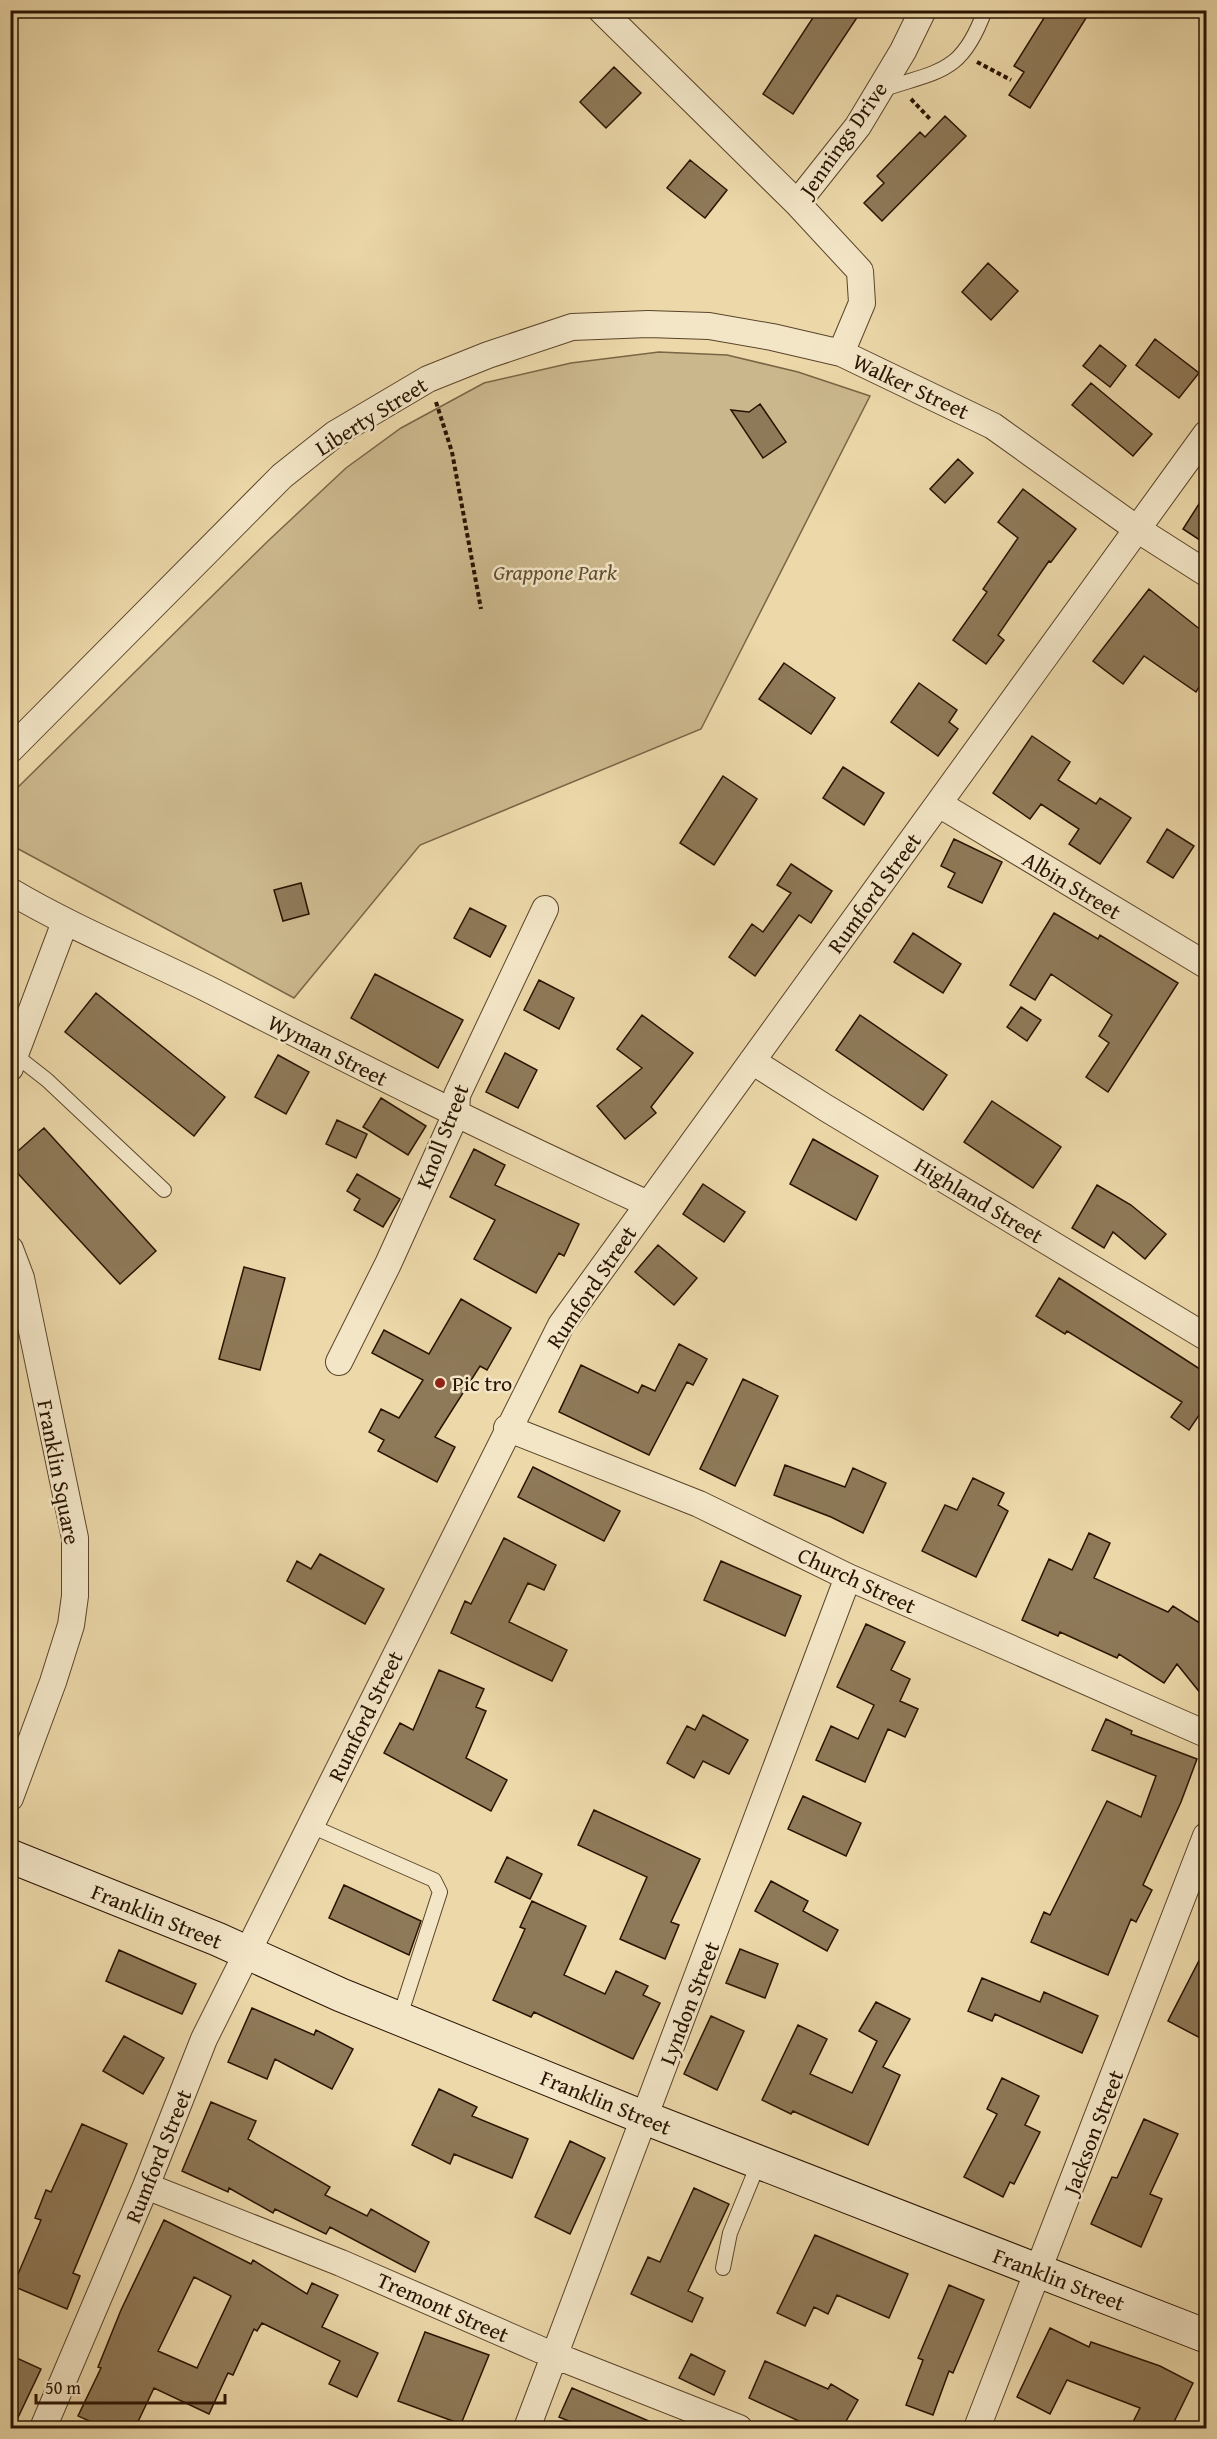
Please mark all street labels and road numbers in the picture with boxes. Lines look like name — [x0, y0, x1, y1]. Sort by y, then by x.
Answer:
street label: Jennings Drive — [790, 75, 895, 206]
street label: Walker Street — [848, 345, 975, 427]
street label: Liberty Street — [309, 369, 433, 463]
street label: Rumford Street — [819, 826, 929, 960]
street label: Albin Street — [1017, 843, 1128, 927]
street label: Wyman Street — [262, 1006, 394, 1094]
street label: Knoll Street — [407, 1079, 477, 1193]
street label: Highland Street — [909, 1149, 1050, 1251]
street label: Rumford Street — [538, 1219, 644, 1355]
street label: Franklin Square — [29, 1397, 89, 1547]
street label: Church Street — [793, 1539, 922, 1621]
street label: Rumford Street — [320, 1645, 411, 1787]
street label: Franklin Street — [87, 1875, 228, 1957]
street label: Lyndon Street — [651, 1936, 727, 2069]
street label: Franklin Street — [536, 2061, 677, 2143]
street label: Jackson Street — [1054, 2065, 1131, 2202]
street label: Rumford Street — [117, 2084, 200, 2228]
street label: Franklin Street — [989, 2239, 1130, 2319]
street label: Tremont Street — [372, 2264, 514, 2350]

